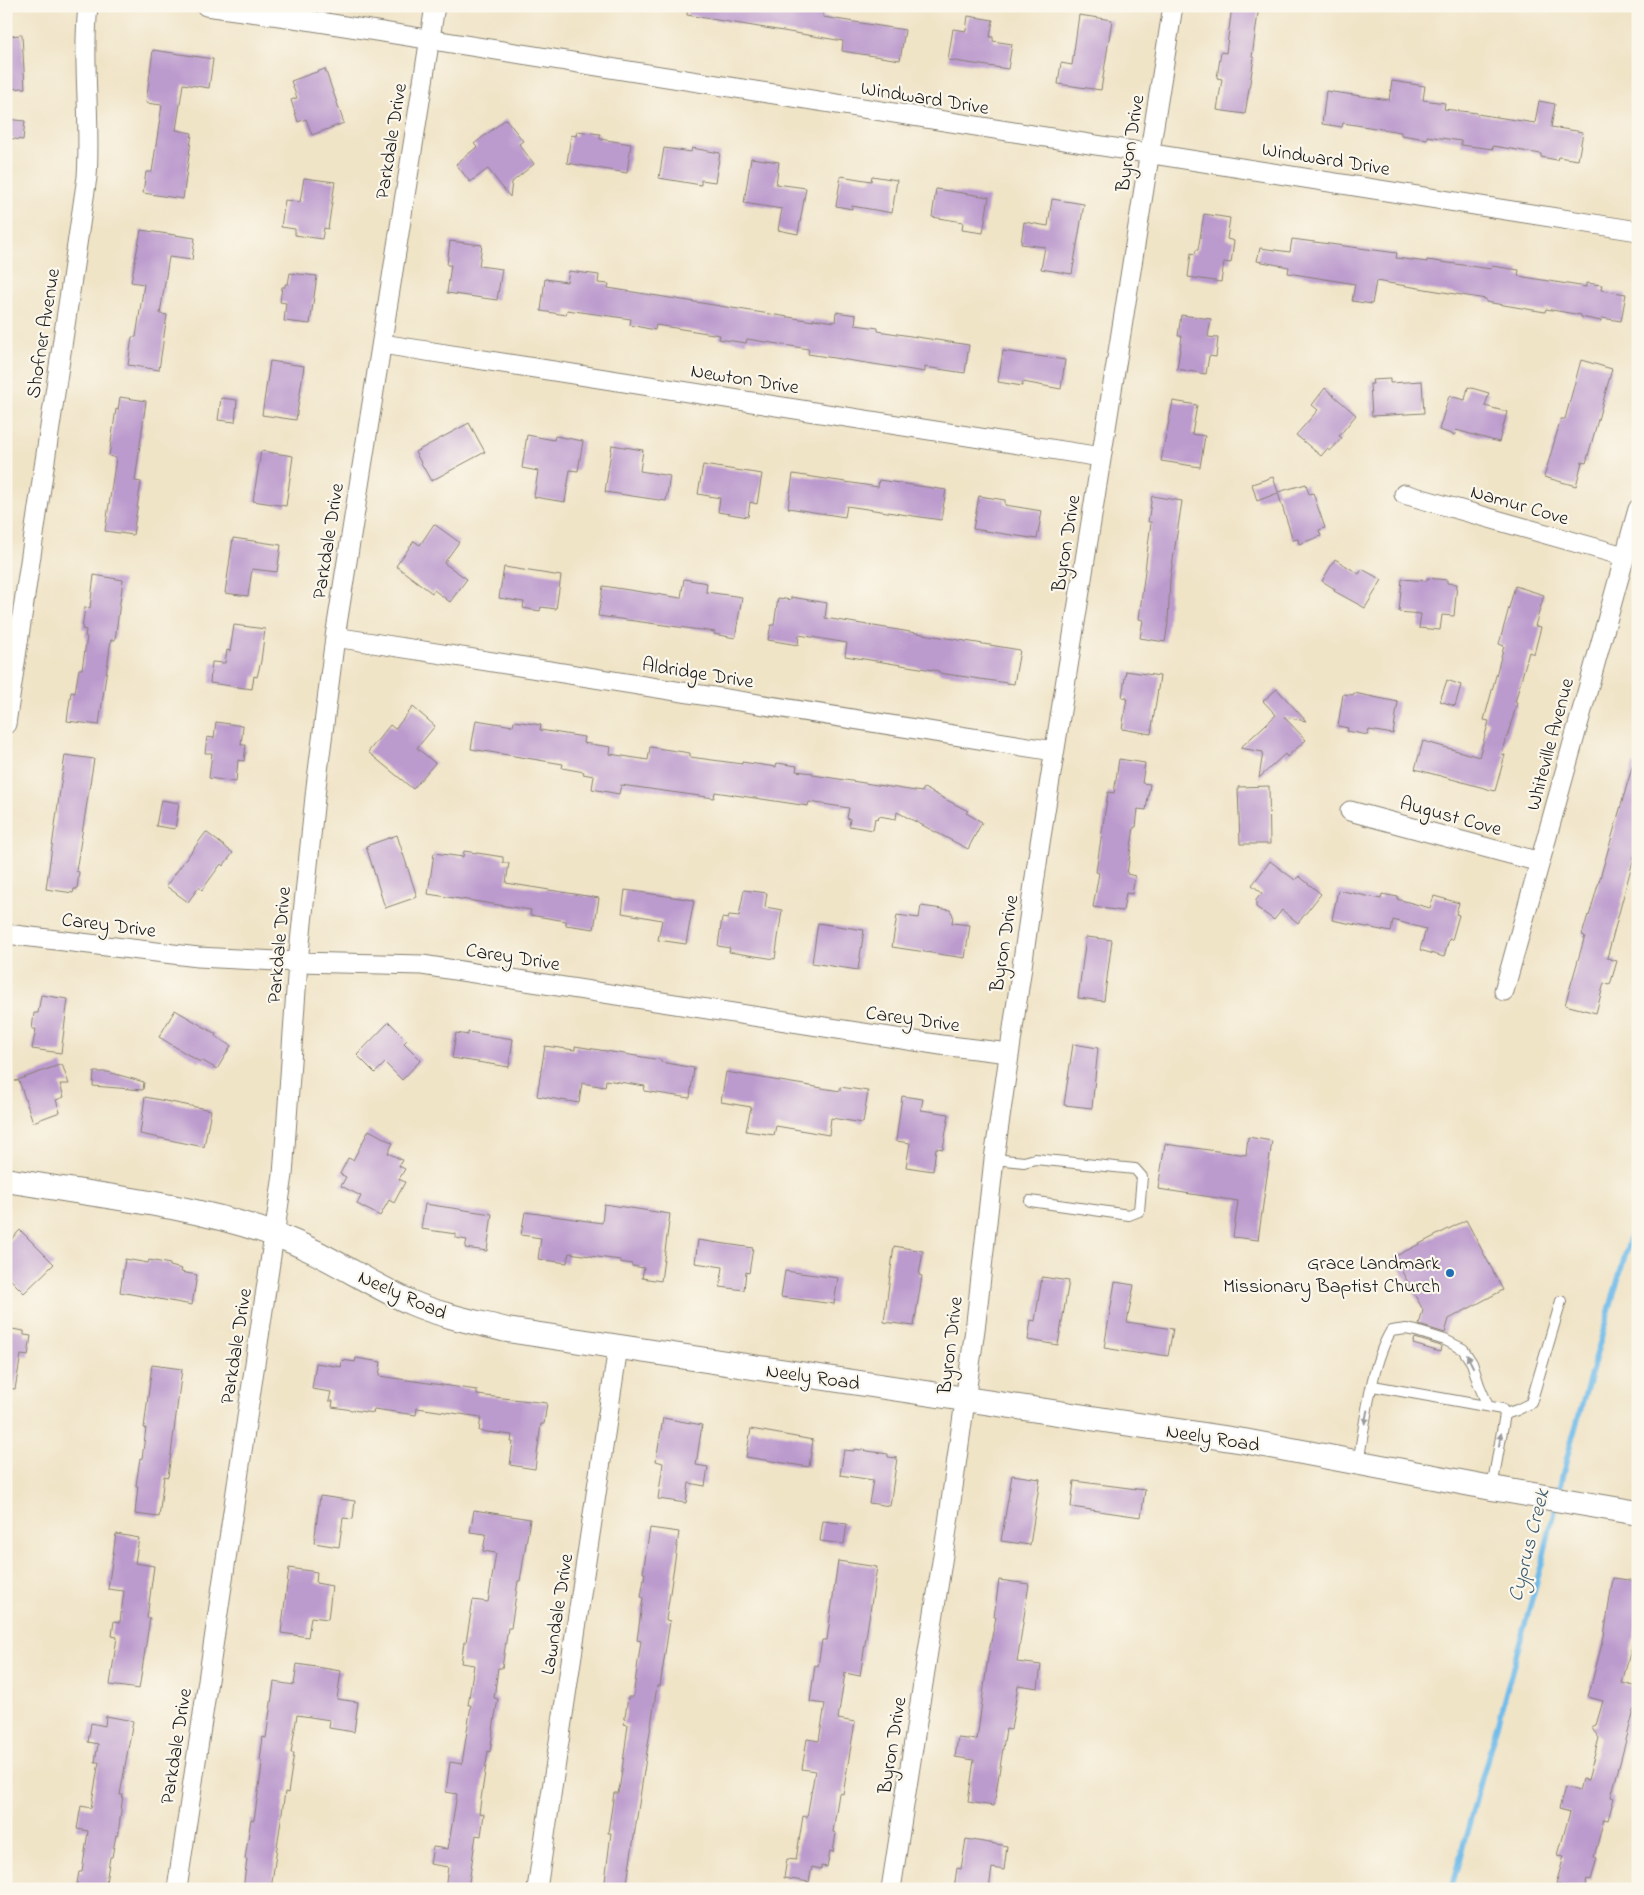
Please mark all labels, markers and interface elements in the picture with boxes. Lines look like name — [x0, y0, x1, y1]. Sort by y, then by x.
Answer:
street label: Windward Drive — [858, 75, 991, 124]
street label: Parkdale Drive — [369, 81, 416, 202]
street label: Byron Drive — [1109, 93, 1153, 195]
street label: Windward Drive — [1259, 136, 1392, 185]
street label: Shofner Avenue — [20, 266, 69, 400]
street label: Newton Drive — [688, 358, 801, 403]
street label: Namur Cove — [1467, 479, 1572, 534]
street label: Parkdale Drive — [306, 481, 353, 602]
street label: Byron Drive — [1045, 493, 1089, 595]
street label: Aldridge Drive — [640, 651, 756, 699]
street label: Whiteville Avenue — [1520, 675, 1583, 814]
street label: August Cove — [1396, 790, 1505, 846]
street label: Parkdale Drive — [261, 886, 300, 1005]
street label: Byron Drive — [983, 893, 1027, 995]
street label: Carey Drive — [60, 906, 158, 947]
street label: Carey Drive — [464, 937, 562, 980]
street label: Carey Drive — [864, 1000, 962, 1041]
place label: Grace Landmark Missionary Baptist Church — [1223, 1250, 1440, 1302]
street label: Neely Road — [353, 1264, 451, 1329]
marker: Grace Landmark Missionary Baptist Church — [1444, 1267, 1456, 1279]
street label: Parkdale Drive — [214, 1286, 261, 1407]
street label: Byron Drive — [931, 1295, 972, 1397]
one-way arrow — [1466, 1354, 1474, 1369]
street label: Neely Road — [764, 1358, 861, 1399]
one-way arrow — [1362, 1409, 1370, 1425]
street label: Neely Road — [1164, 1418, 1261, 1461]
one-way arrow — [1497, 1432, 1505, 1448]
water label: Cyprus Creek — [1501, 1485, 1559, 1605]
street label: Lawndale Drive — [535, 1552, 582, 1677]
street label: Parkdale Drive — [154, 1686, 201, 1807]
street label: Byron Drive — [871, 1695, 915, 1797]

